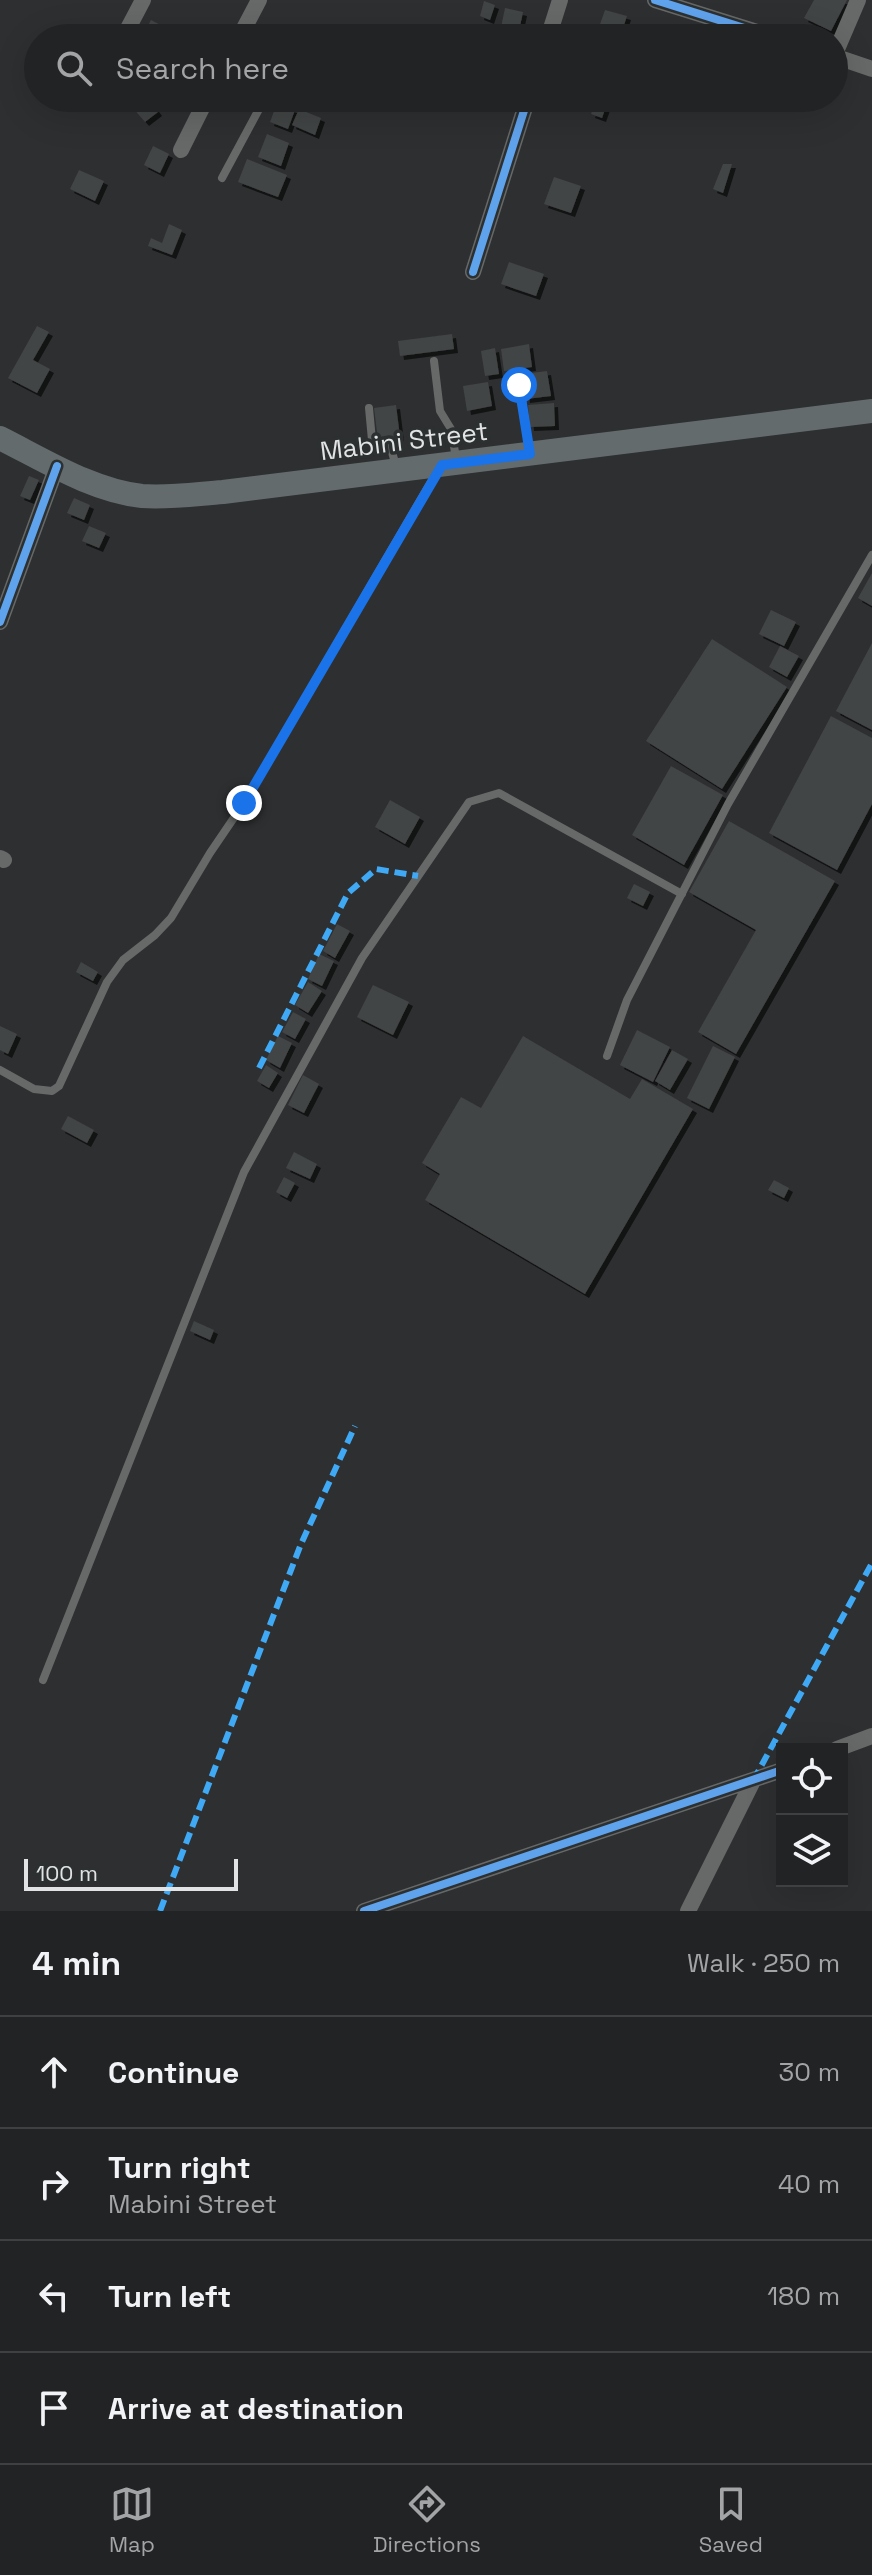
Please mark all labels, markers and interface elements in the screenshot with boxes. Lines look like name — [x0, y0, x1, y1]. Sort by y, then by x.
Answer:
search box — [24, 24, 848, 112]
icon: search — [52, 46, 96, 90]
text: Search here — [116, 49, 289, 88]
route start — [501, 367, 537, 403]
street label: Mabini Street — [318, 414, 490, 468]
route end — [226, 785, 262, 821]
map controls — [776, 1743, 848, 1887]
button: locate — [776, 1743, 848, 1815]
button: layers — [776, 1815, 848, 1887]
scale bar — [24, 1855, 238, 1891]
text: 100 m — [36, 1859, 98, 1887]
text: 4 min — [32, 1942, 121, 1985]
text: Walk · 250 m — [687, 1946, 840, 1980]
icon: ahead — [32, 2050, 76, 2094]
text: Continue — [108, 2053, 239, 2092]
text: 30 m — [779, 2055, 840, 2089]
text: Turn right — [108, 2148, 251, 2187]
icon: right — [32, 2162, 76, 2206]
text: 40 m — [778, 2167, 840, 2201]
text: Mabini Street — [108, 2187, 277, 2221]
icon: left — [32, 2274, 76, 2318]
text: Turn left — [108, 2277, 231, 2316]
text: 180 m — [767, 2279, 840, 2313]
icon: arrive — [32, 2386, 76, 2430]
text: Arrive at destination — [108, 2389, 404, 2428]
tab: Map — [109, 2482, 155, 2558]
tab: Directions — [373, 2482, 481, 2558]
tab: Saved — [699, 2482, 763, 2558]

